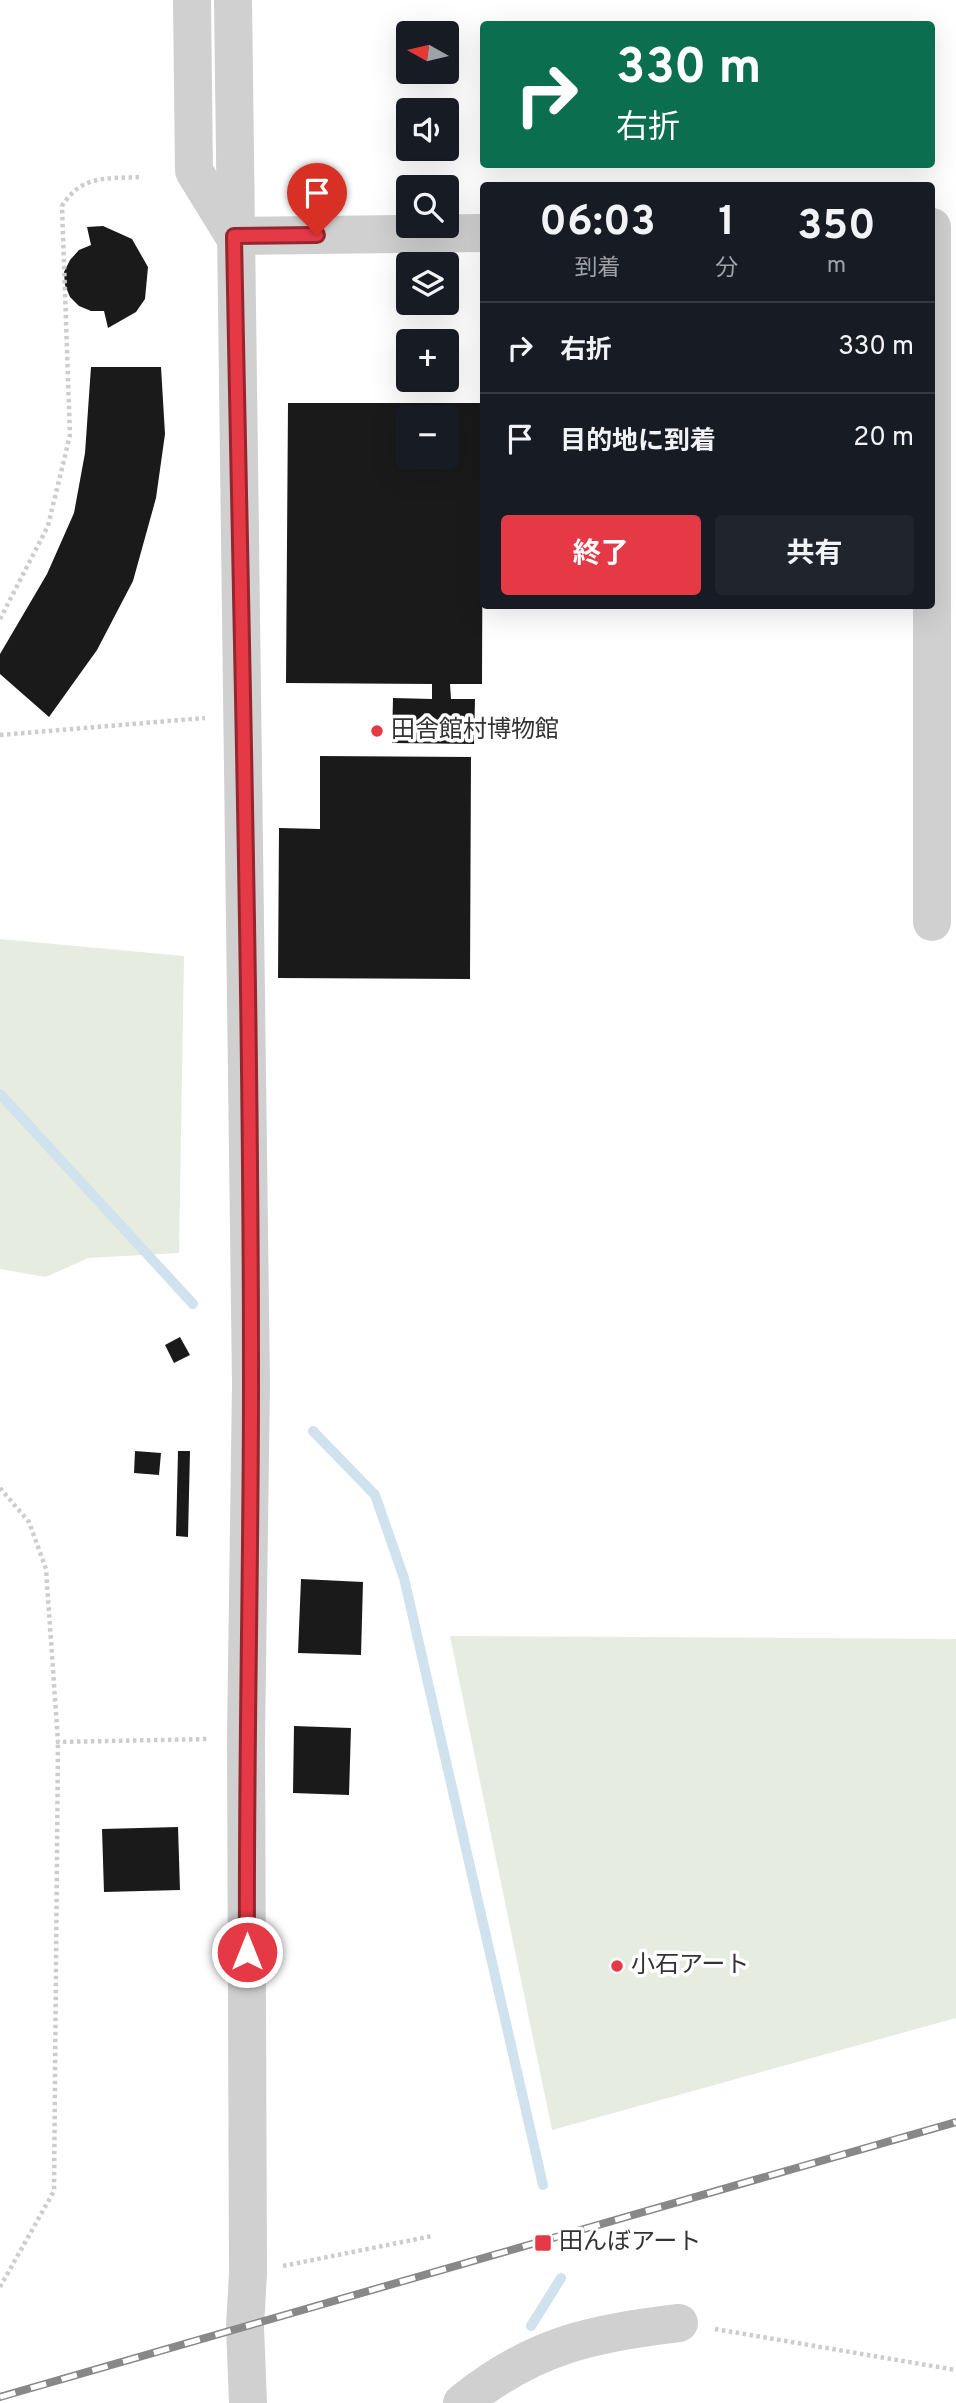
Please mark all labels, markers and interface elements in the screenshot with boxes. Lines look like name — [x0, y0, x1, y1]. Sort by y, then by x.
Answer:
north arrow — [396, 21, 458, 84]
map controls — [396, 21, 459, 469]
text: 330 m — [616, 39, 761, 101]
icon: right — [501, 49, 592, 140]
button: sound — [396, 98, 459, 161]
text: 右折 — [616, 109, 680, 149]
pin — [287, 163, 347, 235]
icon: arrive — [298, 174, 336, 212]
button: search — [396, 175, 459, 238]
text: 06:03 — [539, 197, 656, 250]
text: 1 — [718, 197, 735, 250]
text: 350 — [797, 201, 876, 254]
button: layers — [396, 252, 459, 315]
text: m — [827, 252, 846, 281]
text: 到着 — [575, 255, 621, 284]
text: 分 — [715, 255, 738, 284]
button: + — [396, 329, 459, 392]
icon: right — [501, 329, 539, 367]
text: 330 m — [838, 331, 914, 364]
text: 右折 — [560, 335, 612, 368]
button: − — [396, 406, 459, 469]
icon: arrive — [501, 420, 539, 458]
text: 20 m — [853, 422, 914, 455]
text: 目的地に到着 — [560, 426, 716, 459]
button: 終了 — [501, 515, 701, 595]
button: 共有 — [715, 515, 914, 595]
place label: 田舎館村博物館 — [391, 716, 559, 746]
marker: 田舎館村博物館 — [369, 723, 385, 739]
position arrow — [210, 1915, 284, 1989]
place label: 小石アート — [631, 1951, 750, 1981]
marker: 小石アート — [609, 1958, 625, 1974]
place label: 田んぼアート — [559, 2228, 702, 2258]
marker: 田んぼアート — [533, 2233, 553, 2253]

